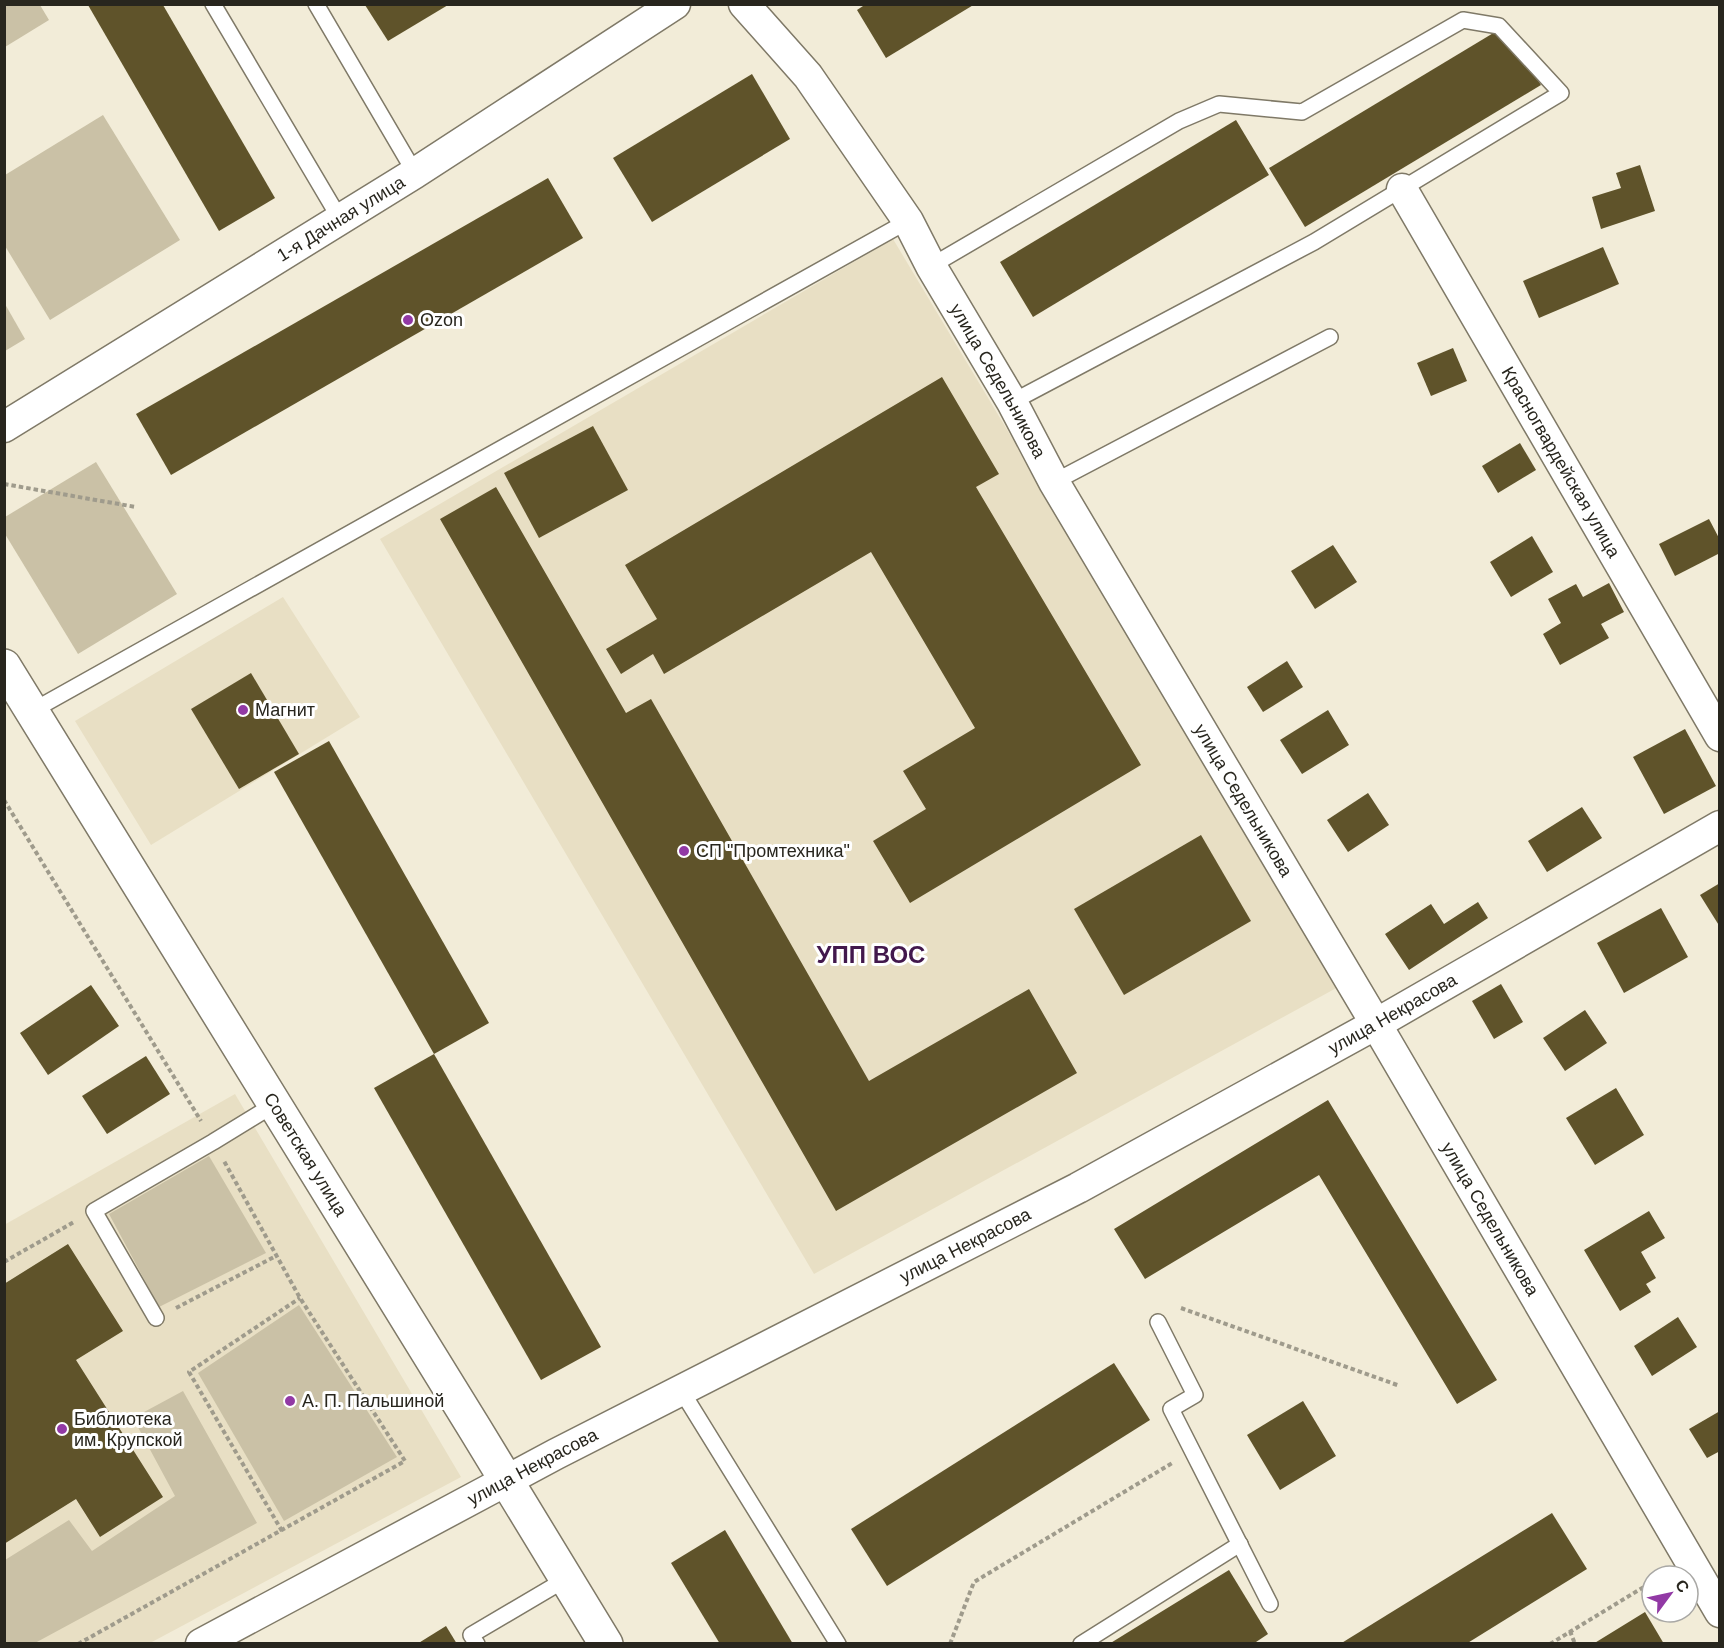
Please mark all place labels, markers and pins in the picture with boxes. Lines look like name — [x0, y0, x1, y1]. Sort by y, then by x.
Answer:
place label: Ozon — [420, 310, 463, 330]
marker: Ozon — [401, 313, 415, 327]
place label: Магнит — [255, 700, 315, 720]
marker: Магнит — [236, 703, 250, 717]
place label: СП "Промтехника" — [696, 841, 850, 861]
marker: СП "Промтехника" — [677, 844, 691, 858]
place label: А. П. Пальшиной — [302, 1391, 444, 1411]
marker: А. П. Пальшиной — [283, 1394, 297, 1408]
place label: Библиотека им. Крупской — [74, 1409, 183, 1450]
marker: Библиотека им. Крупской — [55, 1422, 69, 1436]

